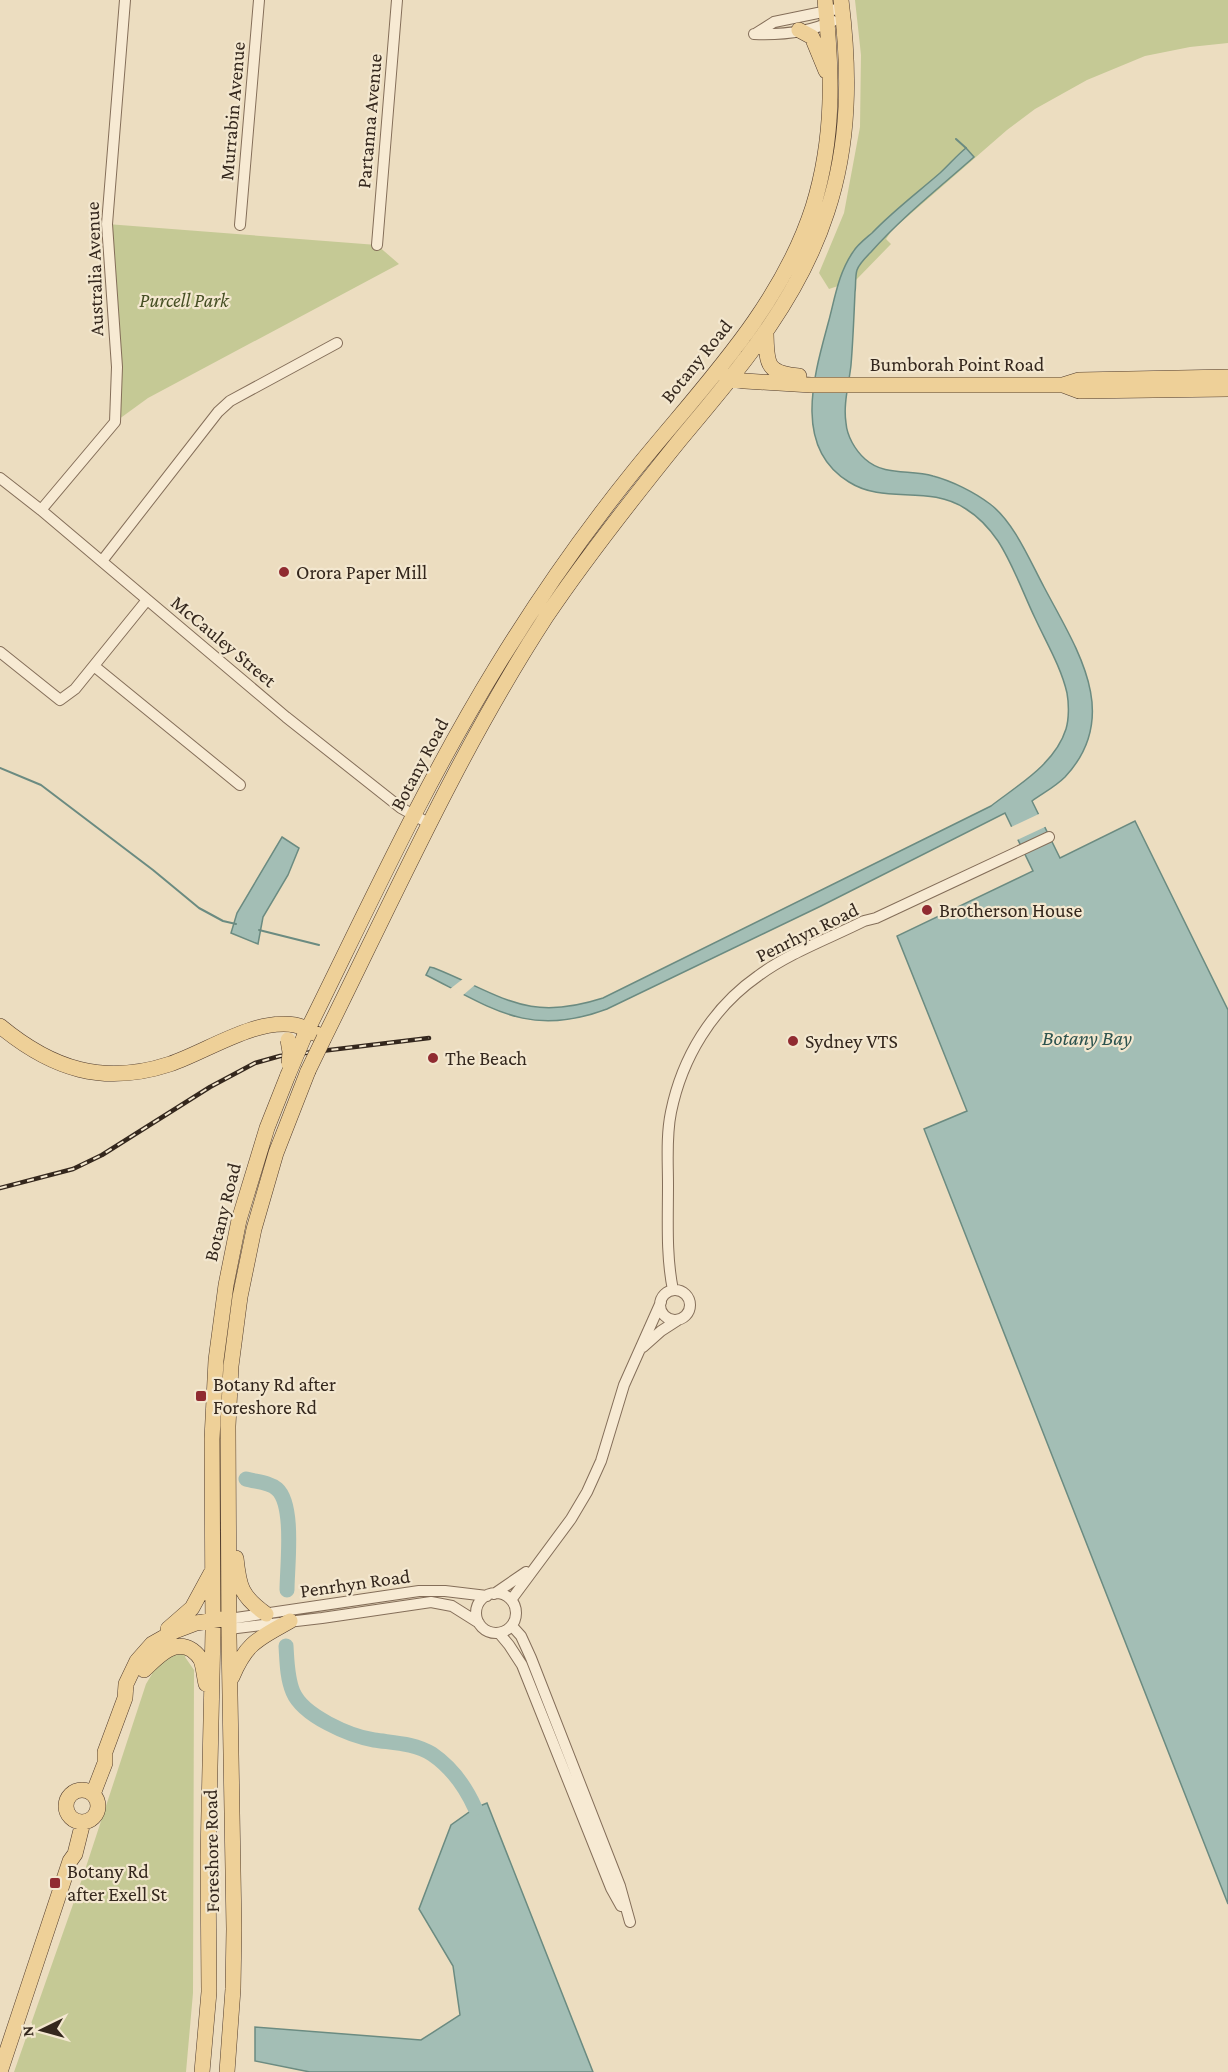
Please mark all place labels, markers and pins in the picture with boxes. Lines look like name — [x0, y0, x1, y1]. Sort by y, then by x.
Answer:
place label: Orora Paper Mill — [296, 561, 427, 584]
marker: Orora Paper Mill — [277, 565, 291, 579]
place label: Brotherson House — [939, 899, 1082, 921]
marker: Brotherson House — [920, 903, 934, 917]
place label: Sydney VTS — [805, 1030, 898, 1053]
marker: Sydney VTS — [786, 1034, 800, 1048]
place label: The Beach — [445, 1047, 527, 1069]
marker: The Beach — [426, 1051, 440, 1065]
place label: Botany Rd after Foreshore Rd — [213, 1373, 336, 1418]
marker: Botany Rd after Foreshore Rd — [194, 1389, 208, 1403]
place label: Botany Rd after Exell St — [67, 1860, 167, 1905]
marker: Botany Rd after Exell St — [48, 1876, 62, 1890]

